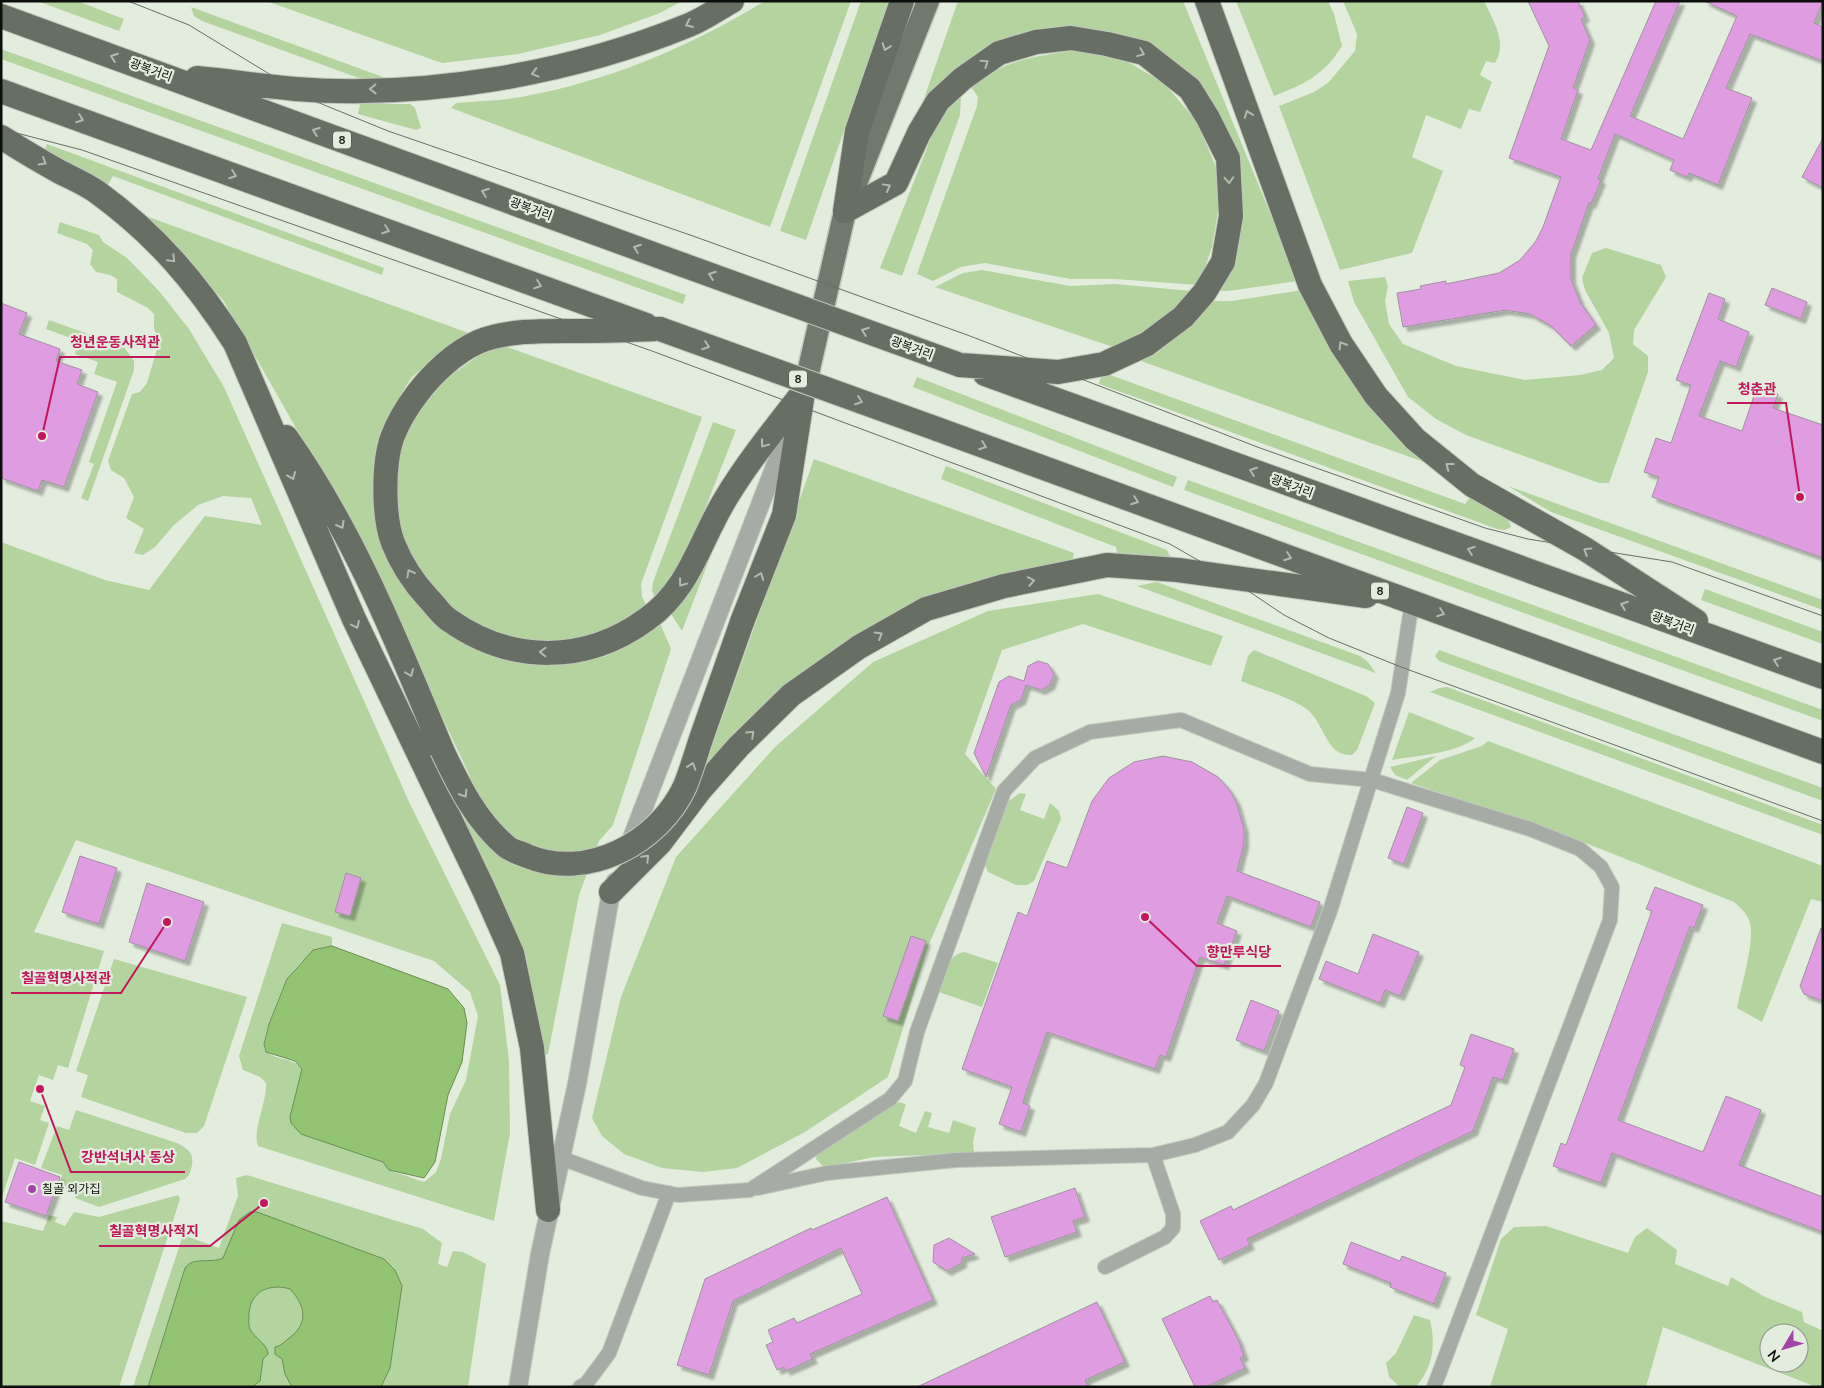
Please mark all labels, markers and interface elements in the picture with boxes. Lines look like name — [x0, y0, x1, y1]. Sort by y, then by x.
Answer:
one-way arrow — [685, 17, 694, 28]
one-way arrow — [882, 43, 892, 51]
one-way arrow — [1136, 47, 1144, 57]
one-way arrow — [110, 53, 118, 63]
street label: 광복거리 — [128, 55, 174, 85]
one-way arrow — [979, 60, 989, 69]
one-way arrow — [530, 67, 539, 78]
one-way arrow — [369, 84, 376, 94]
one-way arrow — [1244, 110, 1254, 119]
one-way arrow — [75, 113, 84, 123]
one-way arrow — [312, 127, 320, 137]
road number: 8 — [333, 132, 351, 148]
one-way arrow — [37, 156, 46, 166]
one-way arrow — [228, 169, 237, 179]
one-way arrow — [1223, 177, 1234, 185]
one-way arrow — [882, 184, 891, 194]
one-way arrow — [481, 188, 490, 198]
street label: 광복거리 — [508, 194, 554, 224]
one-way arrow — [381, 224, 389, 234]
one-way arrow — [634, 244, 642, 254]
one-way arrow — [166, 253, 175, 262]
one-way arrow — [708, 271, 717, 281]
one-way arrow — [534, 279, 542, 289]
one-way arrow — [861, 327, 869, 337]
callout: 청년운동사적관 — [60, 328, 170, 357]
text: 청년운동사적관 — [70, 333, 160, 352]
street label: 광복거리 — [889, 333, 935, 363]
one-way arrow — [701, 340, 709, 350]
one-way arrow — [1339, 341, 1348, 351]
road number: 8 — [789, 370, 807, 388]
callout: 청춘관 — [1727, 374, 1786, 403]
text: 청춘관 — [1738, 380, 1776, 399]
one-way arrow — [854, 395, 862, 405]
one-way arrow — [761, 438, 770, 448]
one-way arrow — [978, 440, 987, 450]
one-way arrow — [1445, 463, 1454, 472]
one-way arrow — [1249, 467, 1257, 477]
one-way arrow — [285, 471, 296, 480]
street label: 광복거리 — [1269, 471, 1315, 501]
one-way arrow — [1131, 495, 1139, 505]
one-way arrow — [335, 520, 345, 529]
one-way arrow — [1467, 546, 1476, 556]
one-way arrow — [1584, 547, 1593, 557]
one-way arrow — [1283, 551, 1292, 561]
one-way arrow — [406, 570, 416, 579]
one-way arrow — [754, 573, 764, 581]
one-way arrow — [1026, 576, 1035, 587]
one-way arrow — [679, 577, 687, 586]
road number: 8 — [1371, 582, 1389, 600]
one-way arrow — [1620, 601, 1629, 611]
one-way arrow — [1436, 607, 1445, 617]
street label: 광복거리 — [1650, 608, 1696, 638]
one-way arrow — [350, 620, 361, 629]
one-way arrow — [873, 632, 882, 642]
one-way arrow — [539, 646, 547, 657]
one-way arrow — [1773, 656, 1782, 666]
one-way arrow — [403, 668, 414, 677]
one-way arrow — [745, 731, 754, 740]
one-way arrow — [686, 762, 696, 771]
one-way arrow — [457, 789, 467, 798]
one-way arrow — [640, 855, 649, 864]
callout: 향만루식당 — [1197, 937, 1281, 966]
text: 향만루식당 — [1207, 943, 1271, 962]
callout: 칠골혁명사적관 — [11, 964, 121, 993]
text: 칠골혁명사적관 — [21, 969, 111, 988]
callout: 강반석녀사 동상 — [71, 1143, 185, 1172]
text: 강반석녀사 동상 — [81, 1148, 175, 1167]
place label: 칠골 외가집 — [42, 1181, 100, 1197]
marker: 칠골 외가집 — [26, 1183, 38, 1195]
callout: 칠골혁명사적지 — [99, 1217, 210, 1246]
text: 칠골혁명사적지 — [109, 1222, 199, 1241]
north arrow — [1759, 1323, 1809, 1373]
text: N — [1763, 1346, 1785, 1366]

